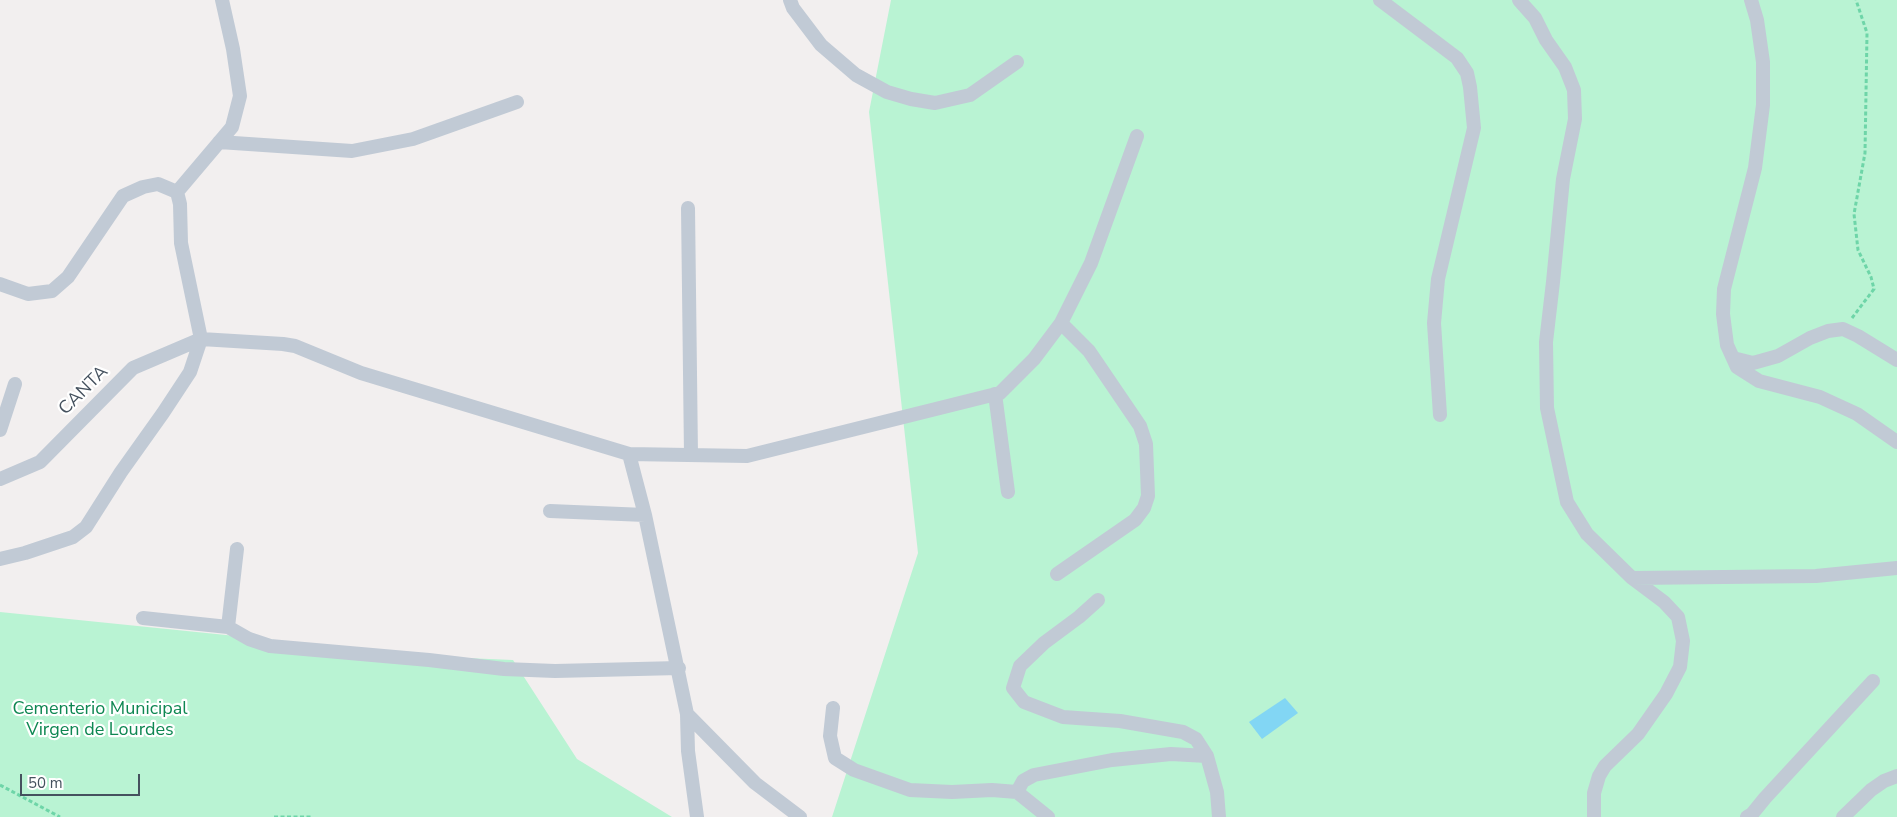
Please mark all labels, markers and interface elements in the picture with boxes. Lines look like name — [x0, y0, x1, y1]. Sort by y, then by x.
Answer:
street label: CANTA — [55, 362, 113, 420]
park label: Cementerio Municipal Virgen de Lourdes — [12, 699, 188, 742]
scale bar — [22, 764, 142, 796]
text: 50 m — [28, 773, 63, 793]

